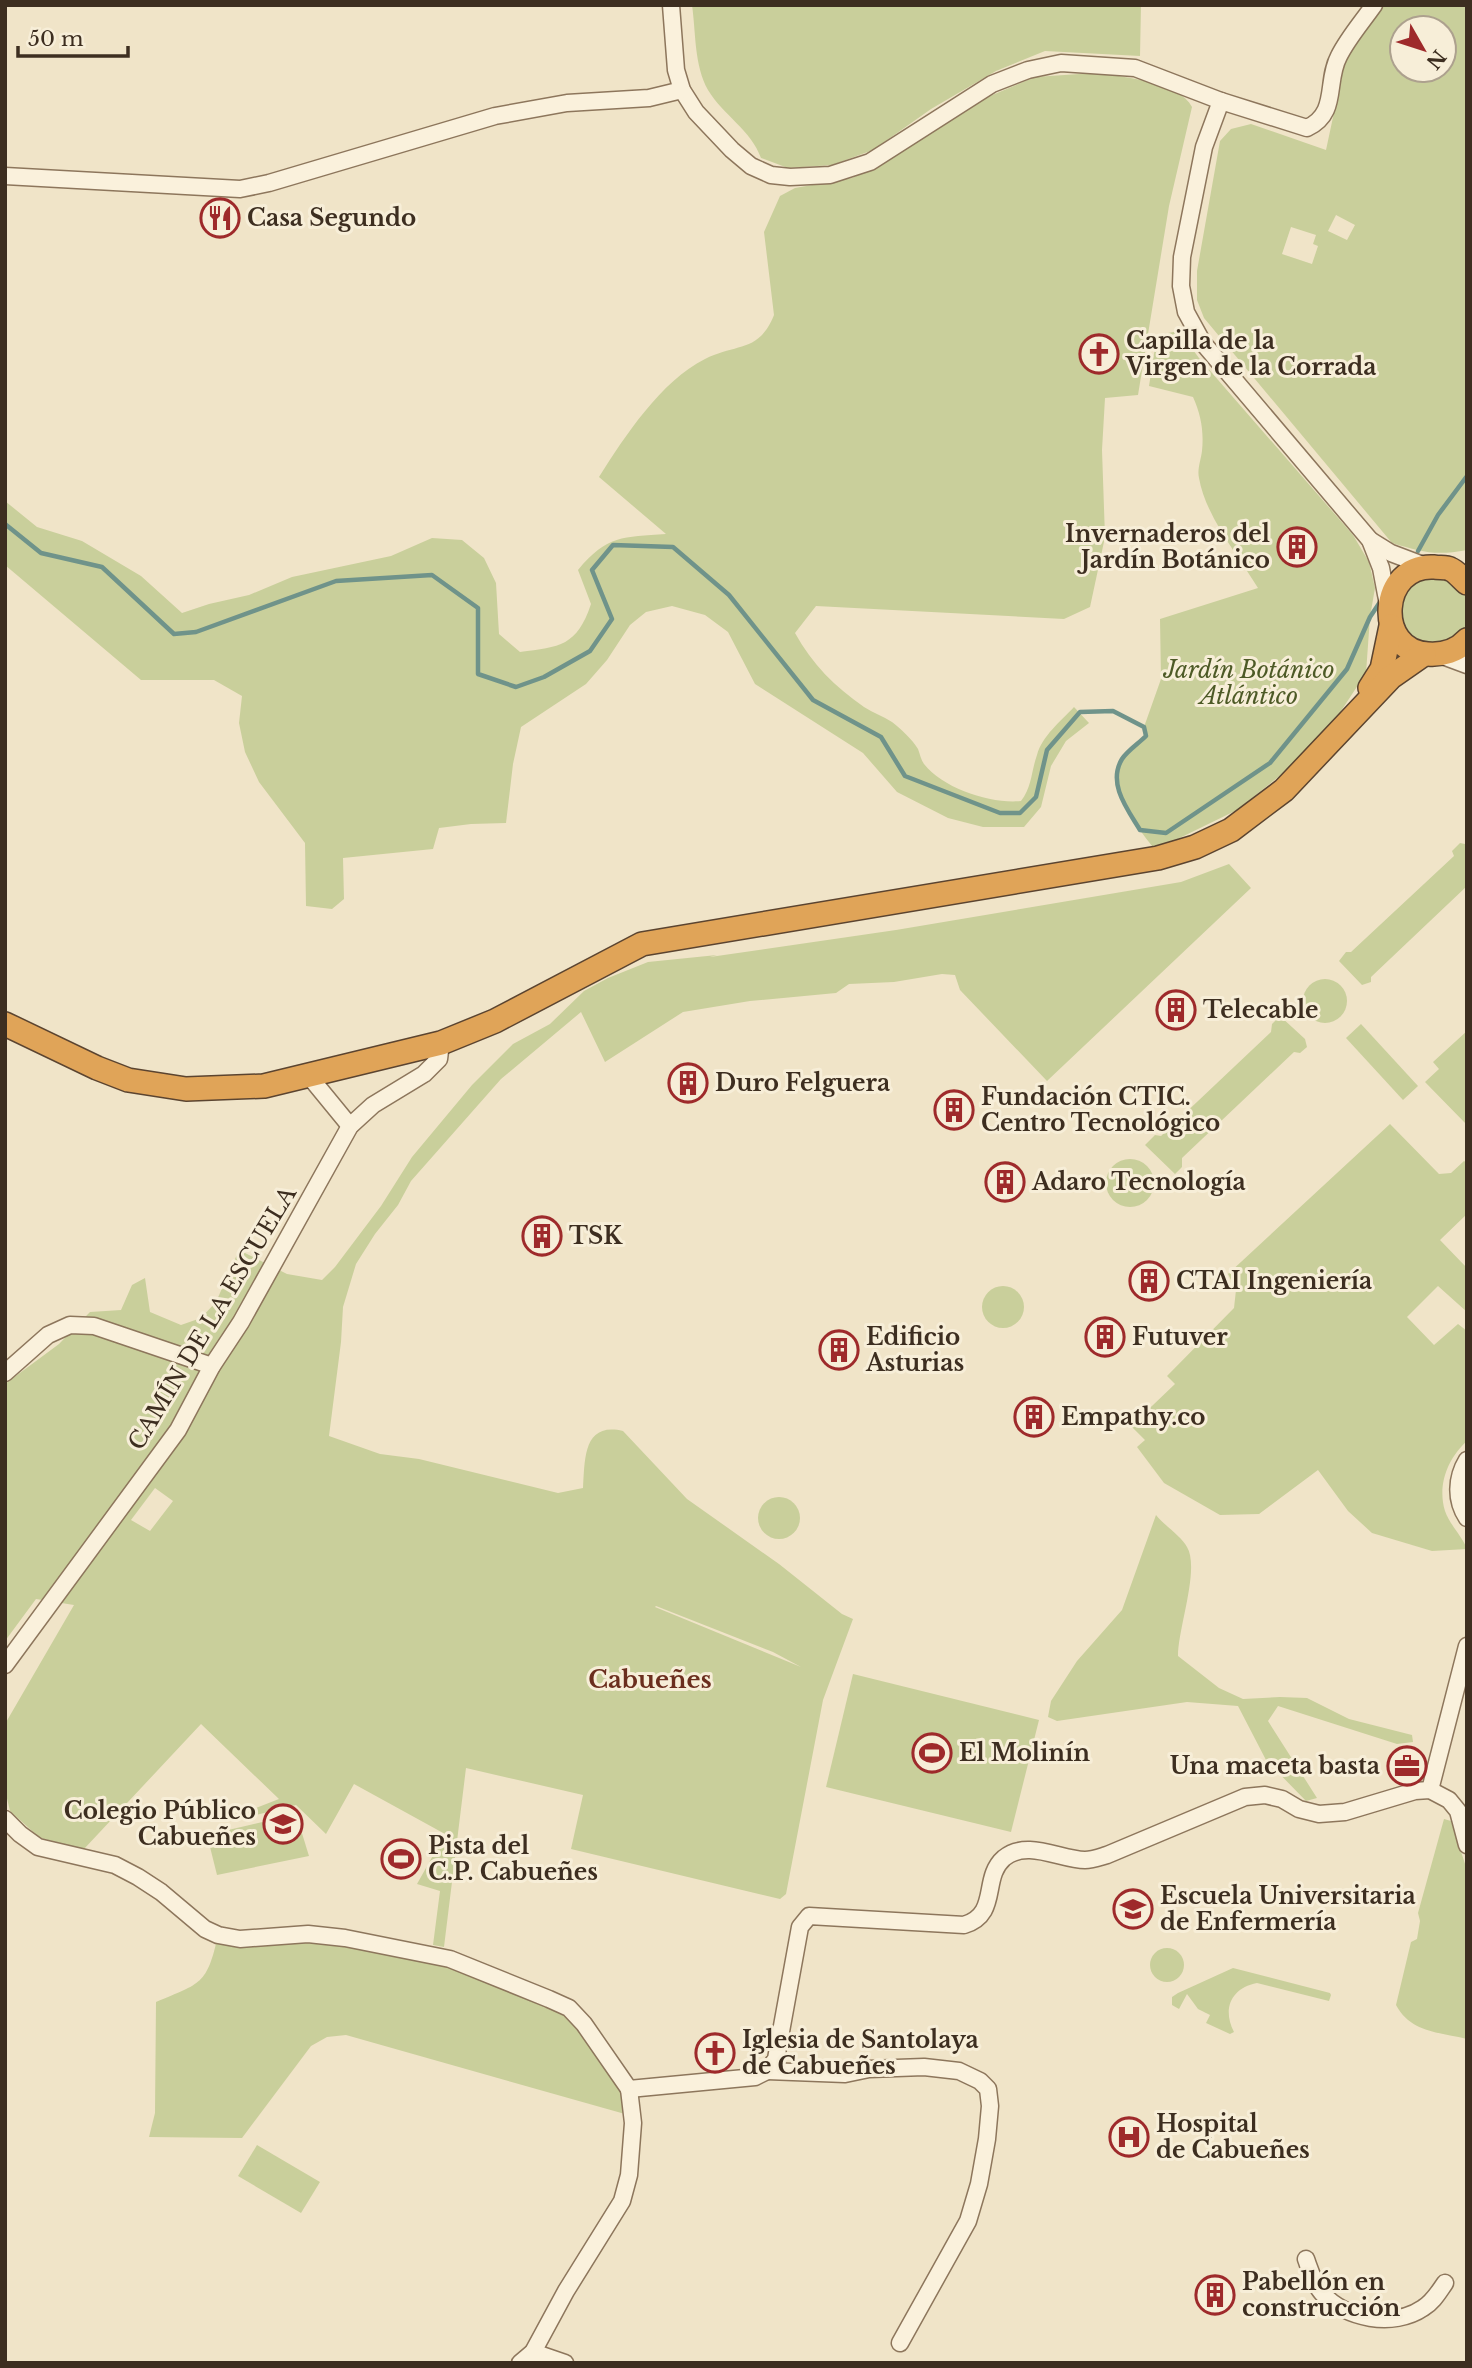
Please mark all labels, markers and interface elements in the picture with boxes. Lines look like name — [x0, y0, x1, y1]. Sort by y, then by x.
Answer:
scale bar — [18, 14, 128, 58]
north arrow — [1388, 14, 1458, 84]
text: 50 m — [28, 26, 84, 52]
text: N — [1421, 45, 1450, 74]
restaurant icon: Casa Segundo — [199, 197, 241, 239]
place label: Casa Segundo — [247, 204, 416, 232]
place label: Capilla de la Virgen de la Corrada — [1125, 327, 1377, 381]
church icon: Capilla de la Virgen de la Corrada — [1078, 333, 1120, 375]
place label: Invernaderos del Jardín Botánico — [1065, 520, 1270, 574]
building icon: Invernaderos del Jardín Botánico — [1276, 526, 1318, 568]
park label: Jardín Botánico Atlántico — [1162, 656, 1335, 710]
building icon: Telecable — [1155, 989, 1197, 1031]
place label: Telecable — [1203, 996, 1319, 1024]
building icon: Duro Felguera — [667, 1062, 709, 1104]
place label: Duro Felguera — [715, 1069, 890, 1097]
place label: Fundación CTIC. Centro Tecnológico — [981, 1083, 1220, 1137]
building icon: Fundación CTIC. Centro Tecnológico — [933, 1089, 975, 1131]
building icon: Adaro Tecnología — [984, 1161, 1026, 1203]
place label: Adaro Tecnología — [1031, 1168, 1246, 1196]
street label: CAMÍN DE LA ESCUELA — [121, 1180, 303, 1455]
building icon: TSK — [521, 1215, 563, 1257]
place label: TSK — [569, 1222, 623, 1250]
building icon: CTAI Ingeniería — [1128, 1260, 1170, 1302]
place label: CTAI Ingeniería — [1176, 1267, 1372, 1295]
building icon: Futuver — [1084, 1316, 1126, 1358]
place label: Edificio Asturias — [865, 1323, 964, 1377]
place label: Futuver — [1132, 1323, 1228, 1351]
building icon: Edificio Asturias — [818, 1329, 860, 1371]
building icon: Empathy.co — [1013, 1396, 1055, 1438]
place label: Empathy.co — [1061, 1403, 1206, 1431]
district label: Cabueñes — [588, 1665, 712, 1694]
sports icon: El Molinín — [911, 1732, 953, 1774]
place label: El Molinín — [959, 1739, 1090, 1767]
office icon: Una maceta basta — [1386, 1745, 1428, 1787]
place label: Una maceta basta — [1170, 1752, 1380, 1780]
place label: Colegio Público Cabueñes — [64, 1797, 256, 1851]
school or university icon: Colegio Público Cabueñes — [262, 1803, 304, 1845]
place label: Pista del C.P. Cabueñes — [428, 1832, 598, 1886]
sports icon: Pista del C.P. Cabueñes — [380, 1838, 422, 1880]
place label: Escuela Universitaria de Enfermería — [1160, 1882, 1416, 1936]
school or university icon: Escuela Universitaria de Enfermería — [1112, 1888, 1154, 1930]
place label: Iglesia de Santolaya de Cabueñes — [742, 2026, 979, 2080]
church icon: Iglesia de Santolaya de Cabueñes — [694, 2032, 736, 2074]
place label: Hospital de Cabueñes — [1156, 2110, 1310, 2164]
hospital icon: Hospital de Cabueñes — [1108, 2116, 1150, 2158]
place label: Pabellón en construcción — [1242, 2268, 1401, 2322]
building icon: Pabellón en construcción — [1194, 2274, 1236, 2316]

